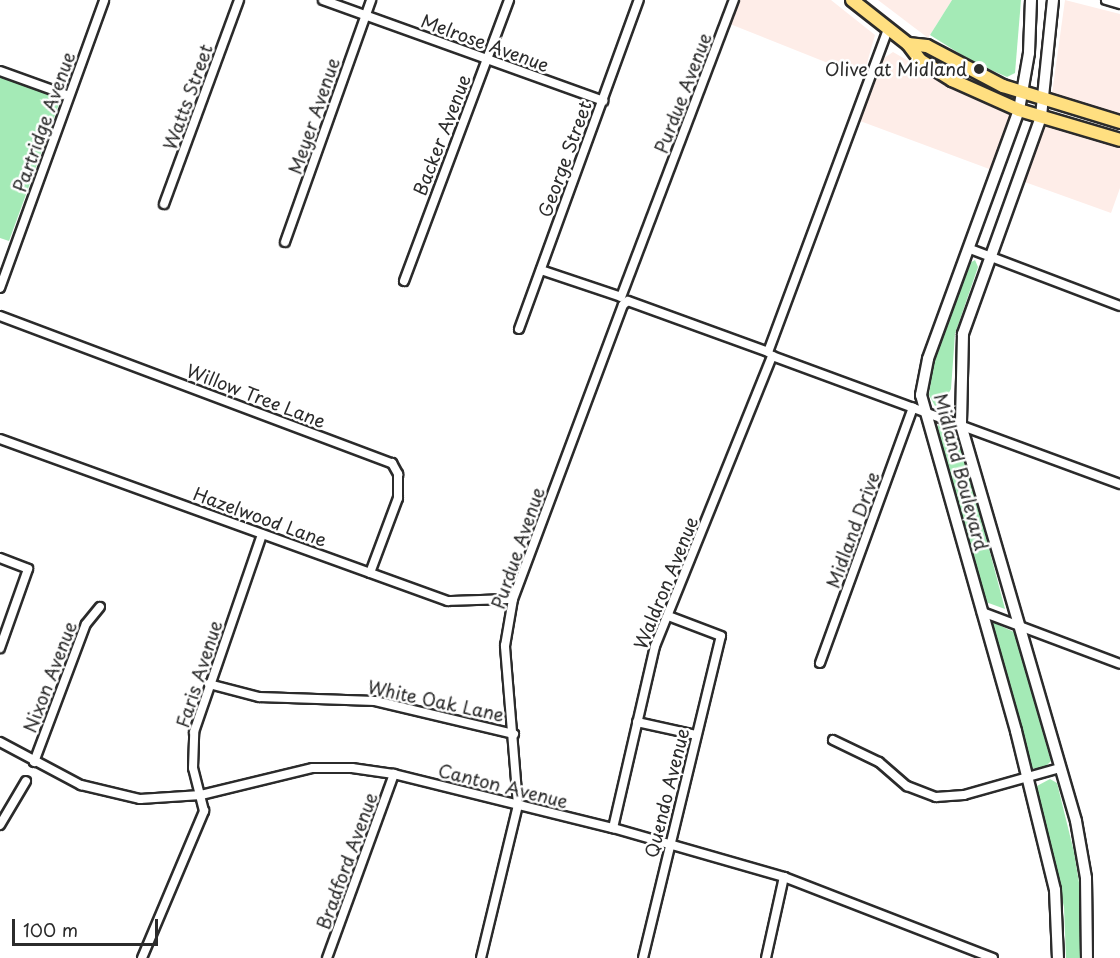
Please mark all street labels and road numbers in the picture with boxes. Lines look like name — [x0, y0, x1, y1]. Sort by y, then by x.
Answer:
street label: Melrose Avenue — [418, 10, 552, 76]
street label: Purdue Avenue — [650, 29, 716, 157]
street label: Watts Street — [159, 41, 217, 153]
street label: Partridge Avenue — [9, 49, 79, 195]
street label: Meyer Avenue — [284, 55, 344, 177]
street label: Backer Avenue — [409, 71, 475, 199]
street label: George Street — [534, 98, 596, 220]
street label: Willow Tree Lane — [183, 359, 329, 433]
street label: Midland Boulevard — [930, 391, 992, 553]
street label: Midland Drive — [822, 469, 884, 591]
street label: Hazelwood Lane — [190, 483, 330, 551]
street label: Purdue Avenue — [487, 484, 549, 612]
street label: Waldron Avenue — [630, 514, 702, 652]
street label: Faris Avenue — [172, 618, 226, 730]
street label: Nixon Avenue — [19, 619, 81, 735]
street label: White Oak Lane — [365, 676, 507, 726]
street label: Quendo Avenue — [640, 726, 694, 860]
street label: Canton Avenue — [437, 760, 569, 812]
street label: Bradford Avenue — [312, 789, 382, 933]

